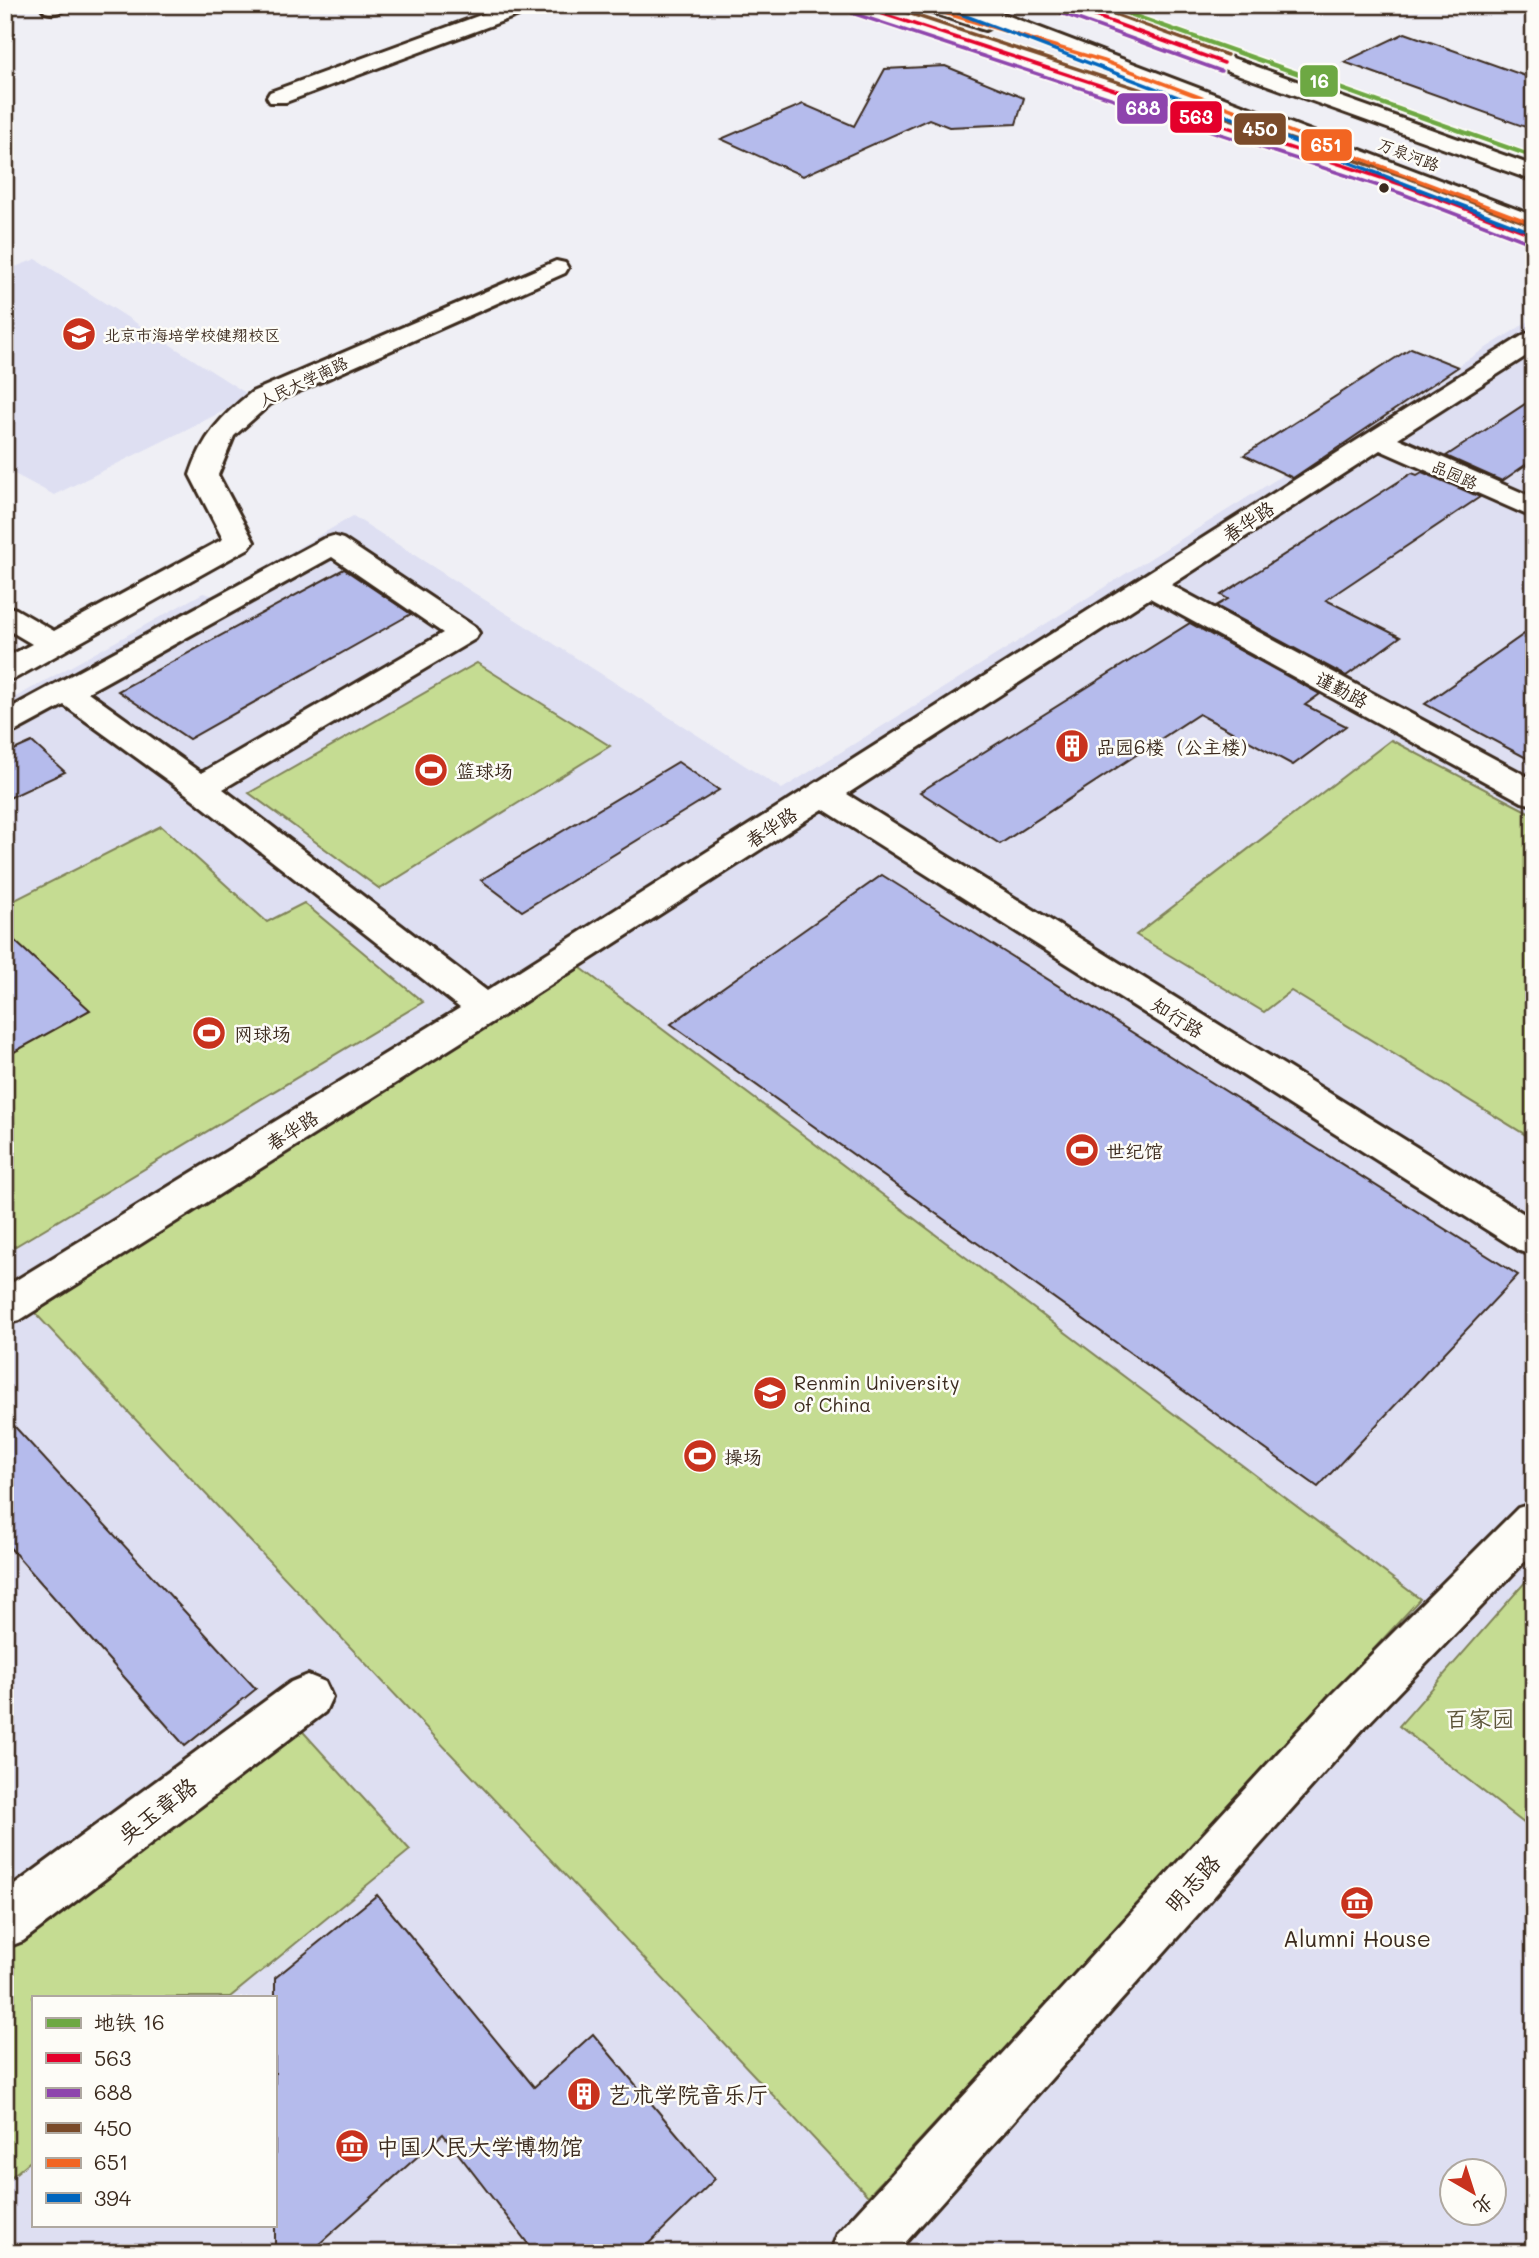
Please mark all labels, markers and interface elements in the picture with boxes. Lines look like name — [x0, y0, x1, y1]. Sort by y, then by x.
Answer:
line badge: 16 — [1299, 64, 1339, 98]
text: 16 — [1309, 68, 1329, 93]
line badge: 688 — [1116, 92, 1169, 125]
text: 688 — [1125, 95, 1161, 120]
line badge: 563 — [1169, 100, 1223, 134]
text: 563 — [1179, 104, 1213, 129]
line badge: 450 — [1233, 112, 1287, 146]
text: 450 — [1242, 116, 1278, 141]
line badge: 651 — [1300, 128, 1353, 162]
text: 651 — [1310, 132, 1342, 157]
street label: 万泉河路 — [1375, 133, 1443, 175]
unlabelled marker — [1377, 181, 1391, 195]
school or university icon: 北京市海培学校健翔校区 — [60, 315, 98, 353]
place label: 北京市海培学校健翔校区 — [104, 324, 280, 345]
street label: 人民大学南路 — [255, 351, 351, 411]
street label: 品园路 — [1429, 455, 1481, 493]
street label: 春华路 — [1217, 495, 1279, 547]
street label: 谨勤路 — [1311, 665, 1373, 713]
building icon: 品园6楼（公主楼） — [1053, 727, 1091, 765]
place label: 品园6楼（公主楼） — [1096, 734, 1259, 759]
sports icon: 篮球场 — [412, 751, 450, 789]
place label: 篮球场 — [456, 758, 513, 783]
street label: 春华路 — [740, 801, 802, 853]
street label: 知行路 — [1147, 991, 1209, 1043]
sports icon: 网球场 — [190, 1014, 228, 1052]
place label: 网球场 — [234, 1021, 291, 1046]
street label: 春华路 — [261, 1104, 323, 1156]
sports icon: 世纪馆 — [1063, 1131, 1101, 1169]
place label: 世纪馆 — [1106, 1138, 1163, 1163]
place label: Renmin University of China — [794, 1370, 960, 1417]
school or university icon: Renmin University of China — [751, 1374, 789, 1412]
sports icon: 操场 — [681, 1437, 719, 1475]
place label: 操场 — [724, 1444, 762, 1469]
park label: 百家园 — [1446, 1703, 1515, 1733]
street label: 吴玉章路 — [111, 1770, 203, 1850]
street label: 明志路 — [1158, 1847, 1226, 1919]
museum icon: Alumni House — [1338, 1884, 1376, 1922]
place label: Alumni House — [1283, 1923, 1431, 1953]
legend — [32, 1996, 276, 2226]
text: 地铁 16 — [94, 2008, 165, 2035]
text: 563 — [94, 2044, 131, 2071]
building icon: 艺术学院音乐厅 — [565, 2075, 603, 2113]
text: 688 — [94, 2078, 132, 2105]
place label: 艺术学院音乐厅 — [608, 2079, 769, 2109]
text: 450 — [94, 2114, 132, 2141]
museum icon: 中国人民大学博物馆 — [333, 2127, 371, 2165]
place label: 中国人民大学博物馆 — [376, 2131, 583, 2161]
text: 651 — [94, 2148, 128, 2175]
north arrow — [1438, 2156, 1508, 2226]
text: 394 — [94, 2184, 132, 2211]
text: 北 — [1469, 2190, 1499, 2221]

